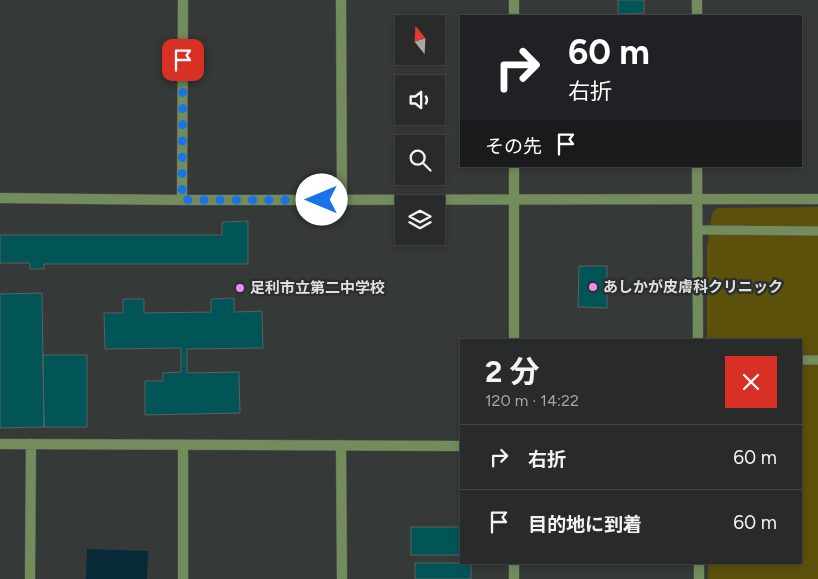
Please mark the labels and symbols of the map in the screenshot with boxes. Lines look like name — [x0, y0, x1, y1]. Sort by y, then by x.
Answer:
north arrow — [395, 15, 445, 65]
pin — [162, 39, 204, 81]
position arrow — [295, 173, 347, 225]
place label: あしかが皮膚科クリニック — [603, 278, 783, 296]
place label: 足利市立第二中学校 — [250, 279, 385, 297]
marker: あしかが皮膚科クリニック — [587, 281, 599, 293]
marker: 足利市立第二中学校 — [234, 282, 246, 294]

